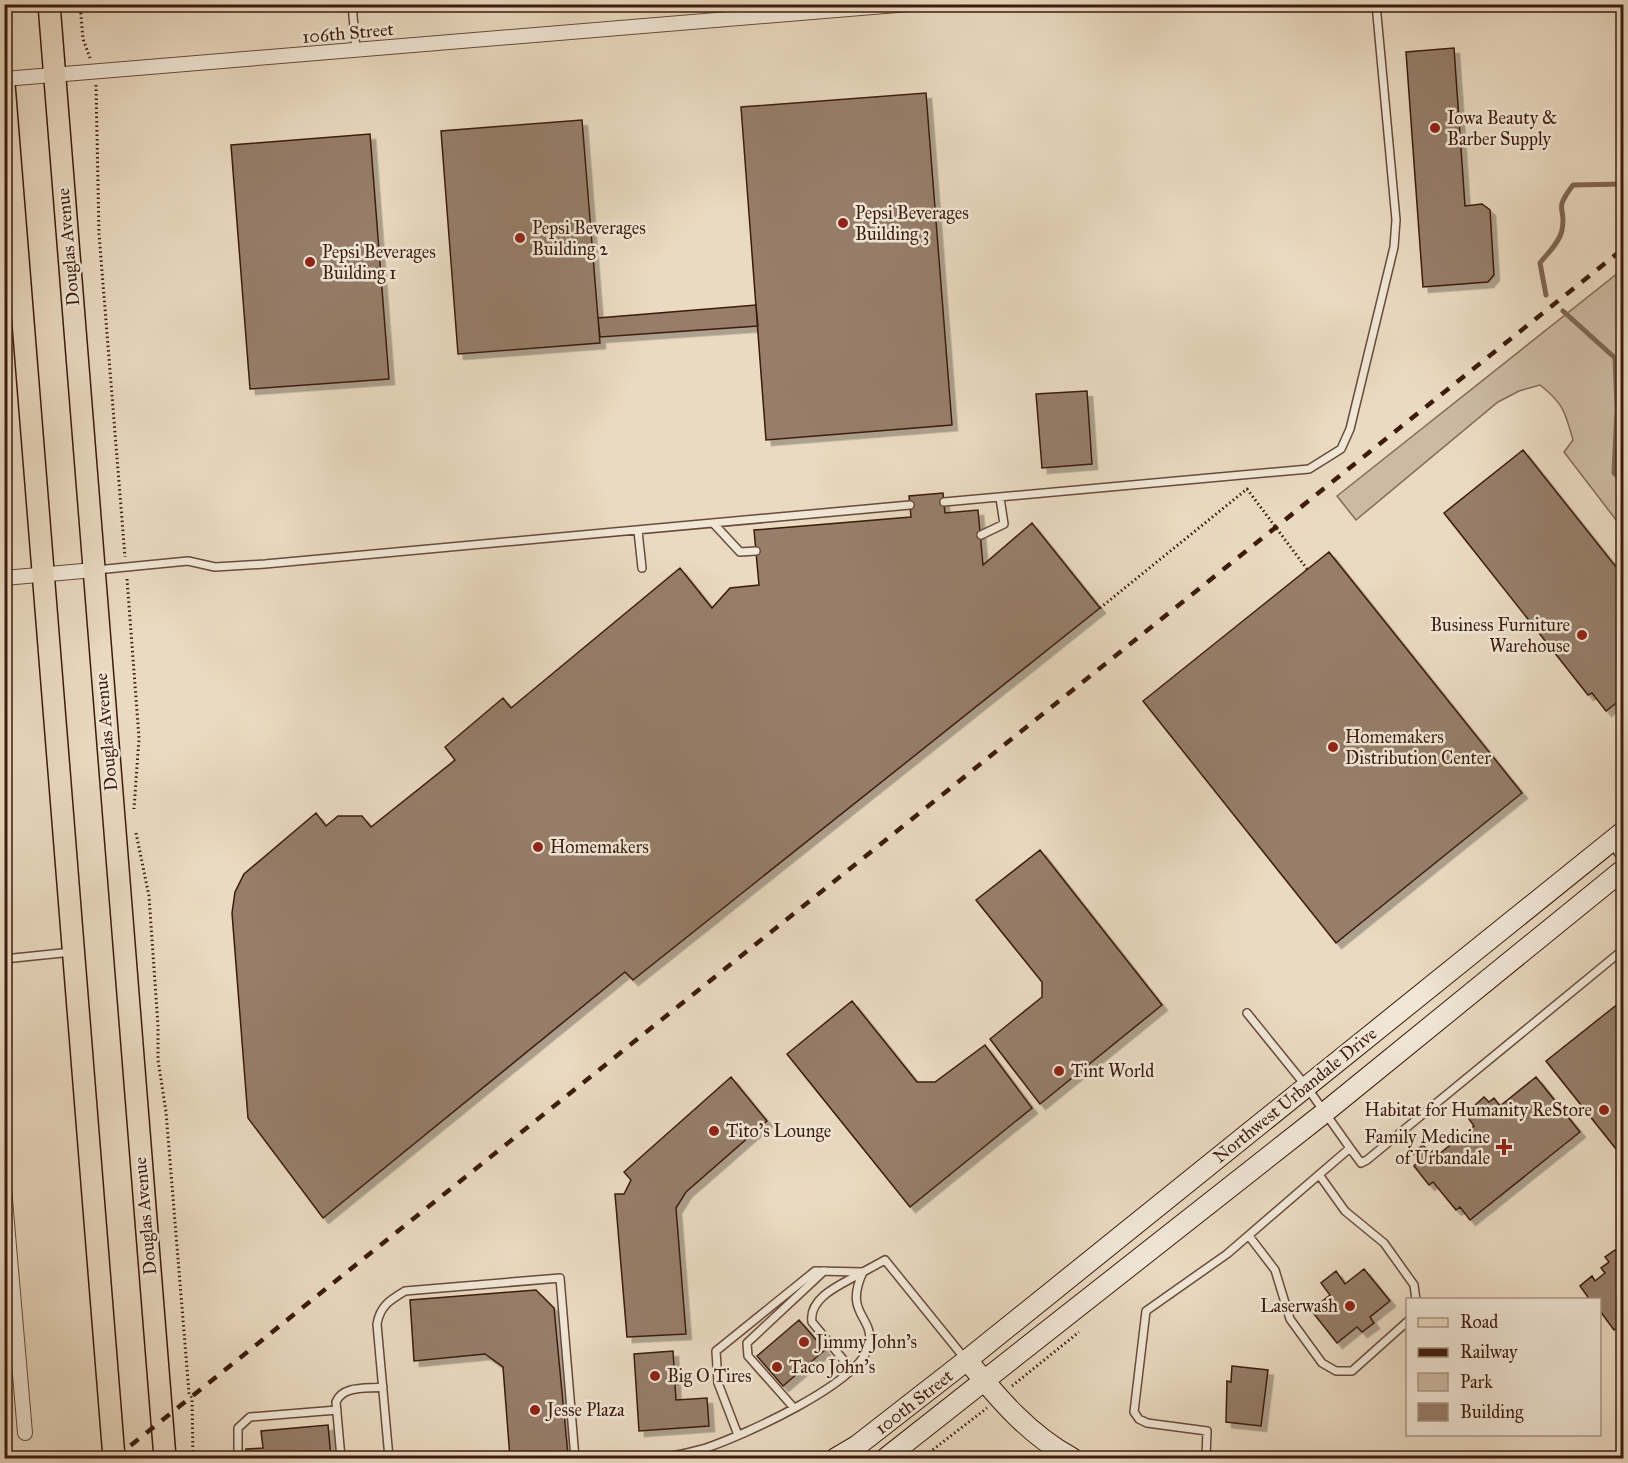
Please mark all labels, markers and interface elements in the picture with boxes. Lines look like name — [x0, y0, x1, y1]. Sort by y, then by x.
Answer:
street label: 106th Street — [301, 18, 395, 48]
place label: Iowa Beauty & Barber Supply — [1447, 107, 1557, 150]
marker: Iowa Beauty & Barber Supply — [1428, 121, 1442, 135]
street label: Douglas Avenue — [52, 187, 85, 307]
place label: Pepsi Beverages Building 3 — [855, 202, 969, 246]
marker: Pepsi Beverages Building 3 — [836, 216, 850, 230]
place label: Pepsi Beverages Building 2 — [532, 217, 646, 261]
marker: Pepsi Beverages Building 2 — [513, 231, 527, 245]
place label: Pepsi Beverages Building 1 — [322, 241, 436, 285]
marker: Pepsi Beverages Building 1 — [303, 255, 317, 269]
place label: Business Furniture Warehouse — [1430, 614, 1570, 657]
marker: Business Furniture Warehouse — [1575, 628, 1589, 642]
street label: Douglas Avenue — [90, 672, 123, 792]
place label: Homemakers Distribution Center — [1345, 726, 1491, 769]
marker: Homemakers Distribution Center — [1326, 740, 1340, 754]
place label: Homemakers — [550, 836, 649, 858]
marker: Homemakers — [531, 840, 545, 854]
street label: Northwest Urbandale Drive — [1209, 1022, 1381, 1168]
place label: Tint World — [1071, 1060, 1154, 1082]
marker: Tint World — [1052, 1064, 1066, 1078]
place label: Habitat for Humanity ReStore — [1364, 1099, 1592, 1121]
marker: Habitat for Humanity ReStore — [1597, 1103, 1611, 1117]
place label: Tito's Lounge — [726, 1120, 831, 1143]
marker: Tito's Lounge — [707, 1124, 721, 1138]
place label: Family Medicine of Urbandale — [1365, 1126, 1490, 1169]
marker: Family Medicine of Urbandale — [1495, 1138, 1513, 1156]
street label: Douglas Avenue — [129, 1156, 162, 1276]
place label: Laserwash — [1260, 1295, 1338, 1317]
legend — [1406, 1298, 1601, 1436]
marker: Laserwash — [1343, 1299, 1357, 1313]
text: Road — [1460, 1311, 1498, 1333]
place label: Jimmy John's — [814, 1331, 917, 1354]
marker: Jimmy John's — [797, 1335, 811, 1349]
text: Railway — [1460, 1341, 1518, 1363]
place label: Taco John's — [789, 1356, 875, 1379]
marker: Taco John's — [770, 1360, 784, 1374]
street label: 100th Street — [871, 1364, 958, 1439]
place label: Big O Tires — [667, 1365, 752, 1388]
marker: Big O Tires — [648, 1369, 662, 1383]
text: Park — [1460, 1371, 1493, 1393]
place label: Jesse Plaza — [545, 1399, 625, 1422]
text: Building — [1460, 1401, 1524, 1424]
marker: Jesse Plaza — [528, 1403, 542, 1417]

